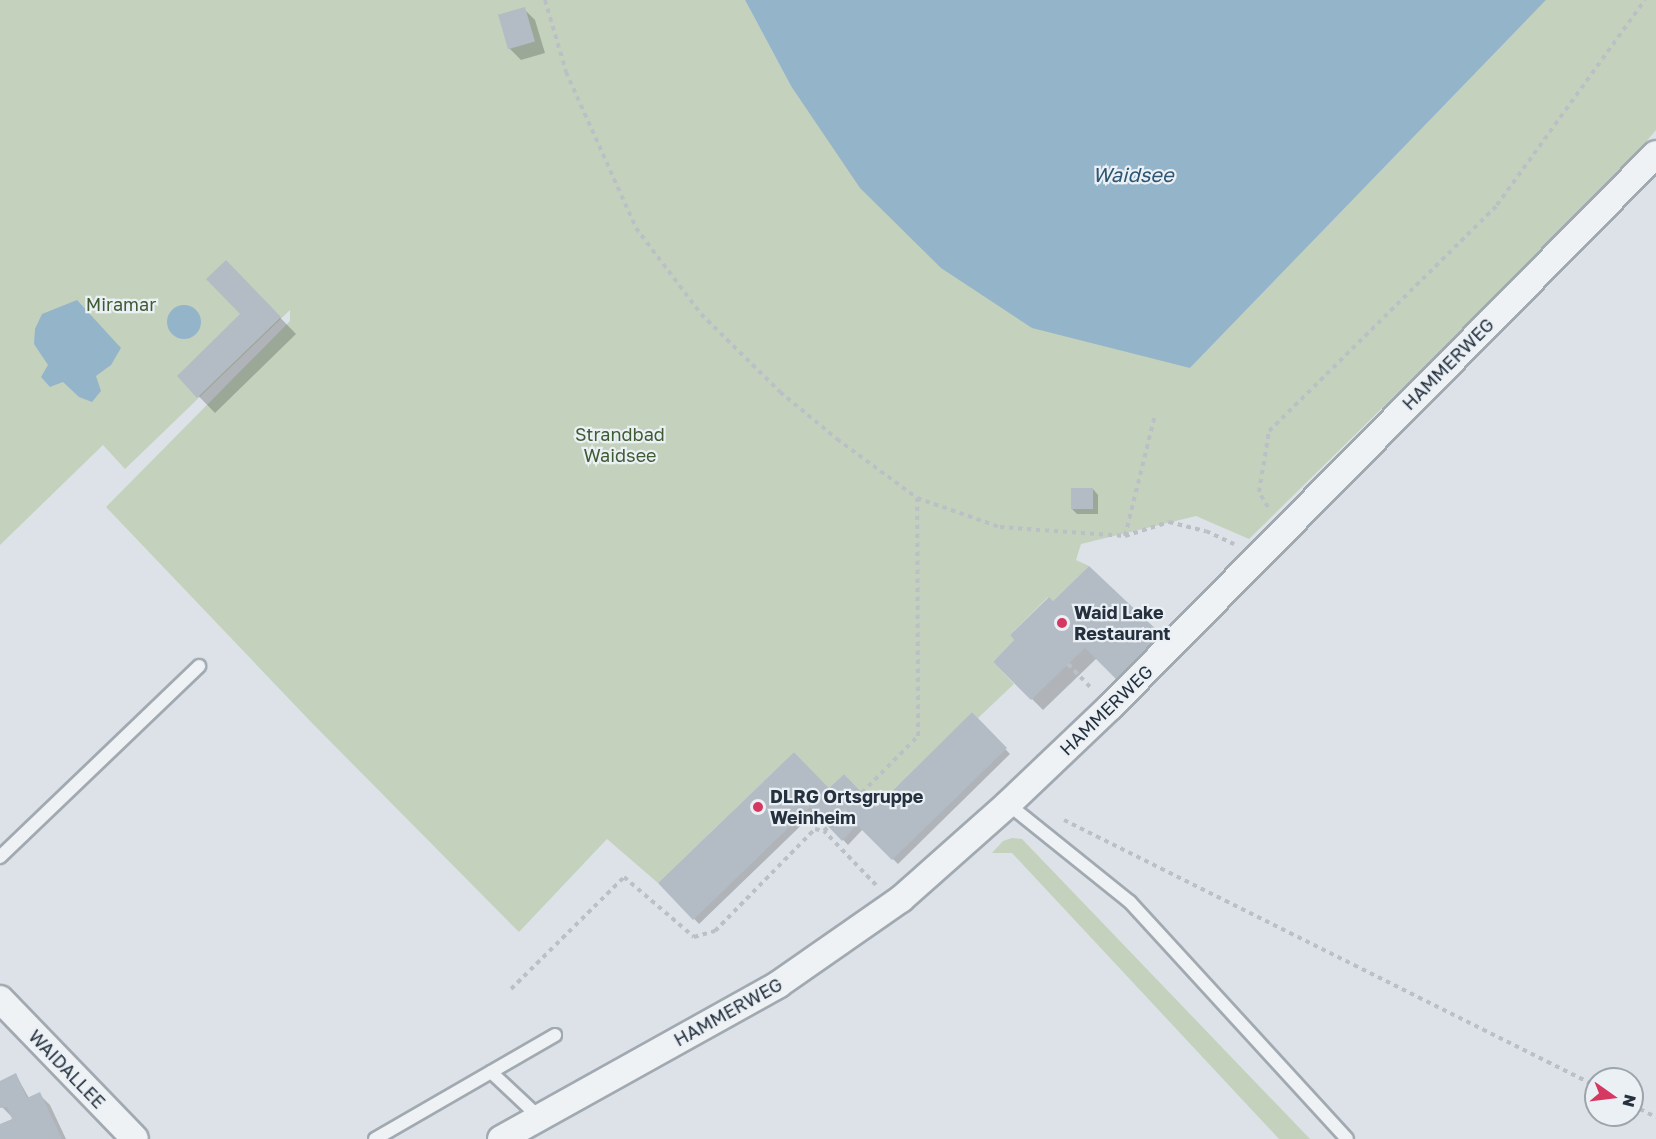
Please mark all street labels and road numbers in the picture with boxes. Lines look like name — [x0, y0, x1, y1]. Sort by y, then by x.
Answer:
street label: HAMMERWEG — [1398, 314, 1498, 414]
street label: HAMMERWEG — [1055, 660, 1157, 760]
street label: HAMMERWEG — [670, 973, 786, 1051]
street label: WAIDALLEE — [24, 1025, 110, 1113]

